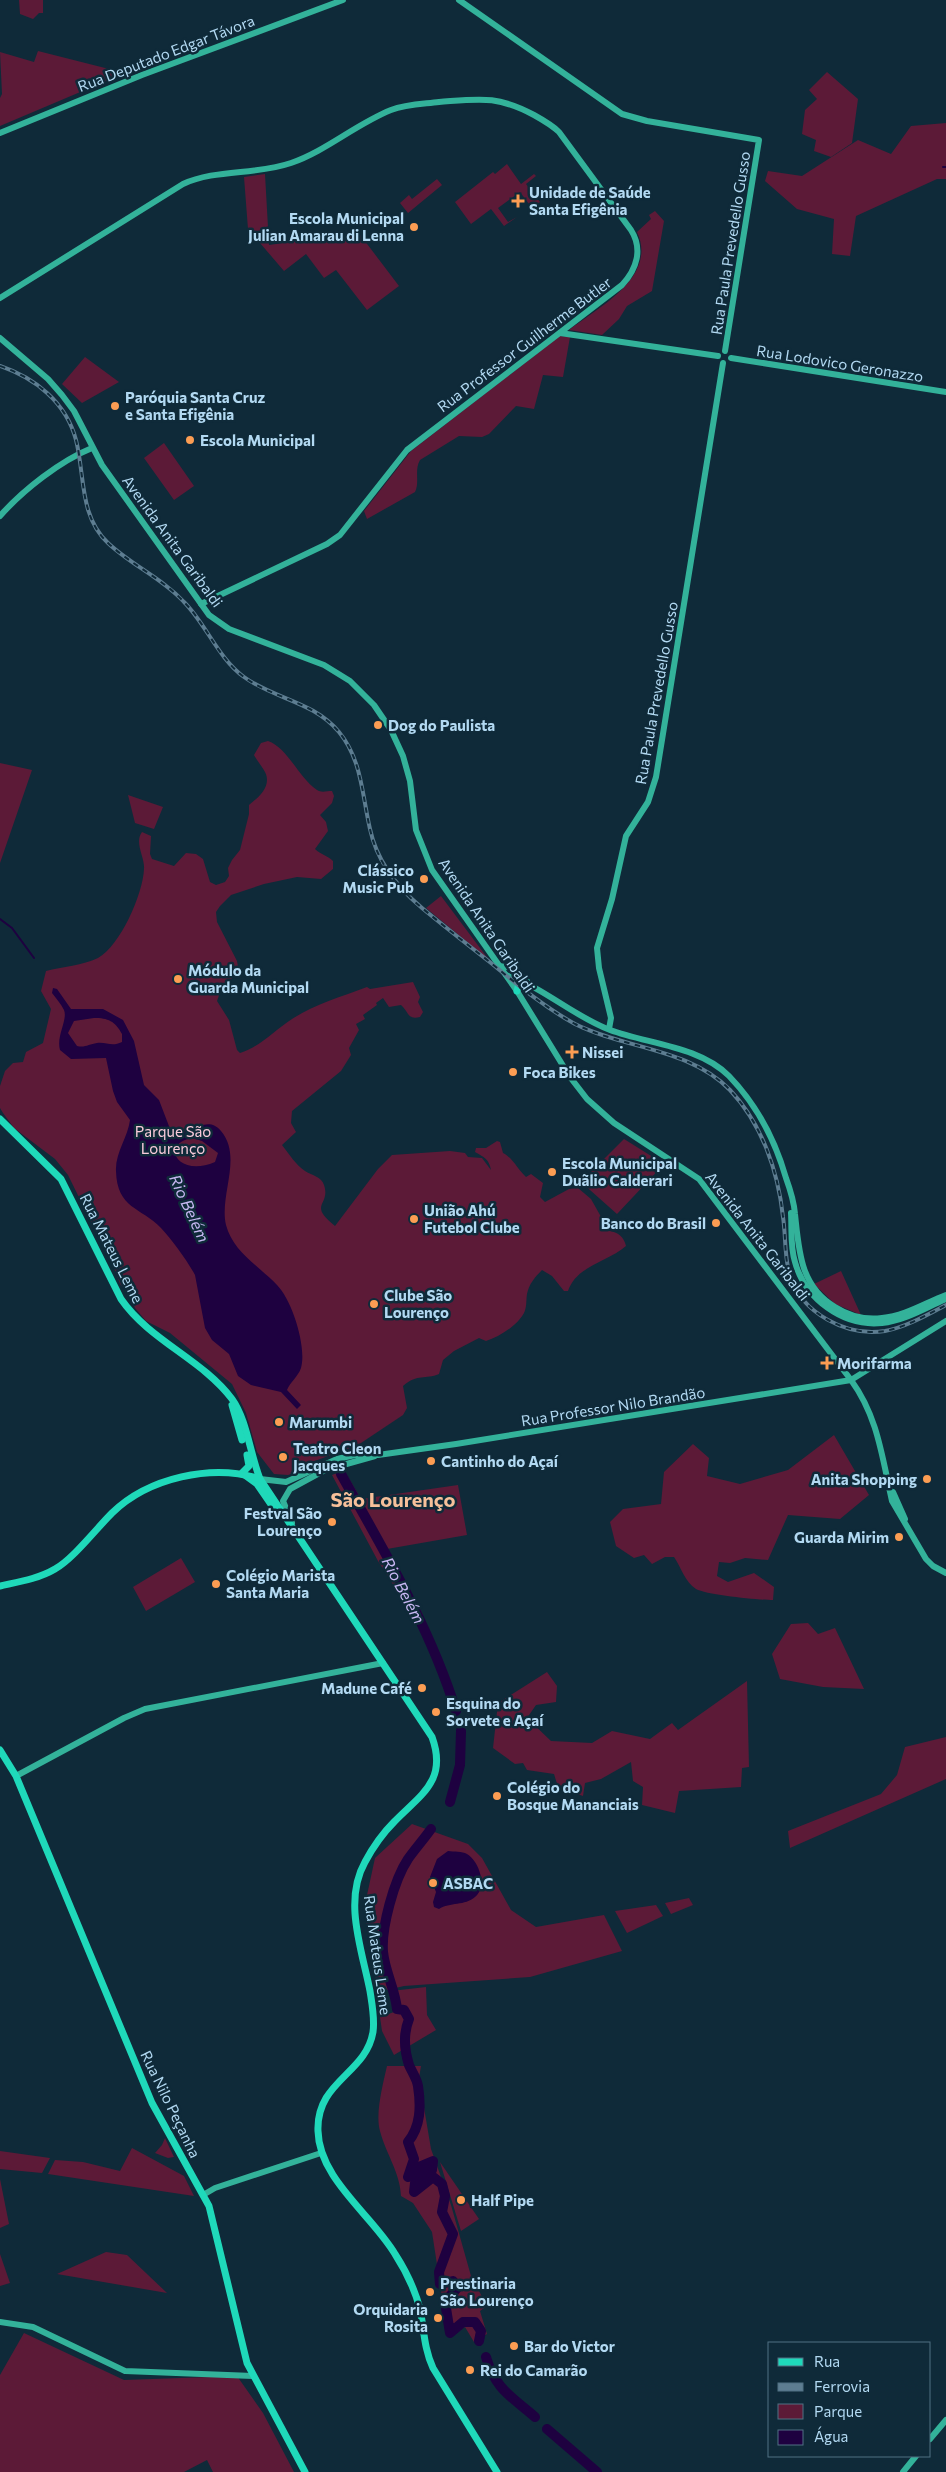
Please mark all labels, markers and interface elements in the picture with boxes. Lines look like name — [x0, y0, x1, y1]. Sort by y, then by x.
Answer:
street label: Rua Deputado Edgar Távora — [75, 11, 257, 95]
street label: Rua Paula Prevedello Gusso — [707, 150, 753, 336]
place label: Unidade de Saúde Santa Efigênia — [529, 183, 651, 218]
marker: Unidade de Saúde Santa Efigênia — [511, 194, 525, 208]
place label: Escola Municipal Julian Amarau di Lenna — [248, 209, 404, 244]
marker: Escola Municipal Julian Amarau di Lenna — [408, 221, 420, 233]
street label: Rua Professor Guilherme Butler — [433, 273, 615, 415]
street label: Rua Lodovico Geronazzo — [755, 341, 925, 385]
place label: Paróquia Santa Cruz e Santa Efigênia — [125, 388, 266, 423]
marker: Paróquia Santa Cruz e Santa Efigênia — [109, 400, 121, 412]
place label: Escola Municipal — [200, 431, 315, 449]
marker: Escola Municipal — [184, 434, 196, 446]
street label: Avenida Anita Garibaldi — [119, 472, 227, 610]
street label: Rua Paula Prevedello Gusso — [631, 600, 681, 786]
place label: Dog do Paulista — [388, 716, 495, 734]
marker: Dog do Paulista — [372, 719, 384, 731]
street label: Avenida Anita Garibaldi — [435, 854, 539, 996]
place label: Clássico Music Pub — [343, 861, 414, 896]
marker: Clássico Music Pub — [418, 873, 430, 885]
place label: Módulo da Guarda Municipal — [188, 961, 309, 996]
marker: Módulo da Guarda Municipal — [172, 973, 184, 985]
place label: Nissei — [582, 1043, 623, 1061]
marker: Nissei — [566, 1046, 578, 1058]
place label: Foca Bikes — [523, 1063, 596, 1081]
marker: Foca Bikes — [507, 1066, 519, 1078]
park label: Parque São Lourenço — [135, 1122, 211, 1157]
place label: Escola Municipal Duãlio Calderari — [562, 1154, 677, 1189]
marker: Escola Municipal Duãlio Calderari — [546, 1166, 558, 1178]
street label: Avenida Anita Garibaldi — [702, 1168, 814, 1304]
water label: Rio Belém — [166, 1171, 214, 1245]
street label: Rua Mateus Leme — [77, 1190, 147, 1306]
place label: União Ahú Futebol Clube — [424, 1201, 520, 1236]
marker: União Ahú Futebol Clube — [408, 1213, 420, 1225]
place label: Banco do Brasil — [601, 1214, 706, 1232]
marker: Banco do Brasil — [710, 1217, 722, 1229]
place label: Clube São Lourenço — [384, 1286, 452, 1321]
marker: Clube São Lourenço — [368, 1298, 380, 1310]
place label: Morifarma — [837, 1354, 912, 1372]
marker: Morifarma — [821, 1357, 833, 1369]
street label: Rua Professor Nilo Brandão — [520, 1383, 706, 1429]
place label: Marumbi — [289, 1413, 352, 1431]
marker: Marumbi — [273, 1416, 285, 1428]
place label: Teatro Cleon Jacques — [293, 1439, 381, 1474]
marker: Teatro Cleon Jacques — [277, 1451, 289, 1463]
place label: Cantinho do Açaí — [441, 1452, 559, 1470]
marker: Cantinho do Açaí — [425, 1455, 437, 1467]
place label: Anita Shopping — [811, 1470, 917, 1488]
marker: Anita Shopping — [921, 1473, 933, 1485]
district label: São Lourenço — [331, 1487, 455, 1511]
place label: Festval São Lourenço — [244, 1504, 322, 1539]
marker: Festval São Lourenço — [326, 1516, 338, 1528]
place label: Guarda Mirim — [794, 1528, 889, 1546]
marker: Guarda Mirim — [893, 1531, 905, 1543]
water label: Rio Belém — [379, 1553, 429, 1627]
place label: Colégio Marista Santa Maria — [226, 1566, 335, 1601]
marker: Colégio Marista Santa Maria — [210, 1578, 222, 1590]
place label: Madune Café — [321, 1679, 412, 1697]
marker: Madune Café — [416, 1682, 428, 1694]
place label: Esquina do Sorvete e Açaí — [446, 1694, 544, 1729]
marker: Esquina do Sorvete e Açaí — [430, 1706, 442, 1718]
place label: Colégio do Bosque Mananciais — [507, 1778, 639, 1813]
marker: Colégio do Bosque Mananciais — [491, 1790, 503, 1802]
place label: ASBAC — [443, 1874, 493, 1892]
marker: ASBAC — [427, 1877, 439, 1889]
street label: Rua Mateus Leme — [361, 1894, 395, 2016]
street label: Rua Nilo Peçanha — [137, 2047, 205, 2161]
place label: Half Pipe — [471, 2191, 534, 2209]
marker: Half Pipe — [455, 2194, 467, 2206]
place label: Prestinaria São Lourenço — [440, 2274, 534, 2309]
marker: Prestinaria São Lourenço — [424, 2286, 436, 2298]
place label: Orquidaria Rosita — [353, 2300, 428, 2335]
marker: Orquidaria Rosita — [432, 2312, 444, 2324]
place label: Bar do Victor — [524, 2337, 615, 2355]
marker: Bar do Victor — [508, 2340, 520, 2352]
legend — [768, 2342, 931, 2457]
text: Rua — [814, 2352, 840, 2370]
place label: Rei do Camarão — [480, 2361, 587, 2379]
marker: Rei do Camarão — [464, 2364, 476, 2376]
text: Ferrovia — [814, 2377, 870, 2395]
text: Parque — [814, 2402, 862, 2420]
text: Água — [814, 2426, 848, 2445]

